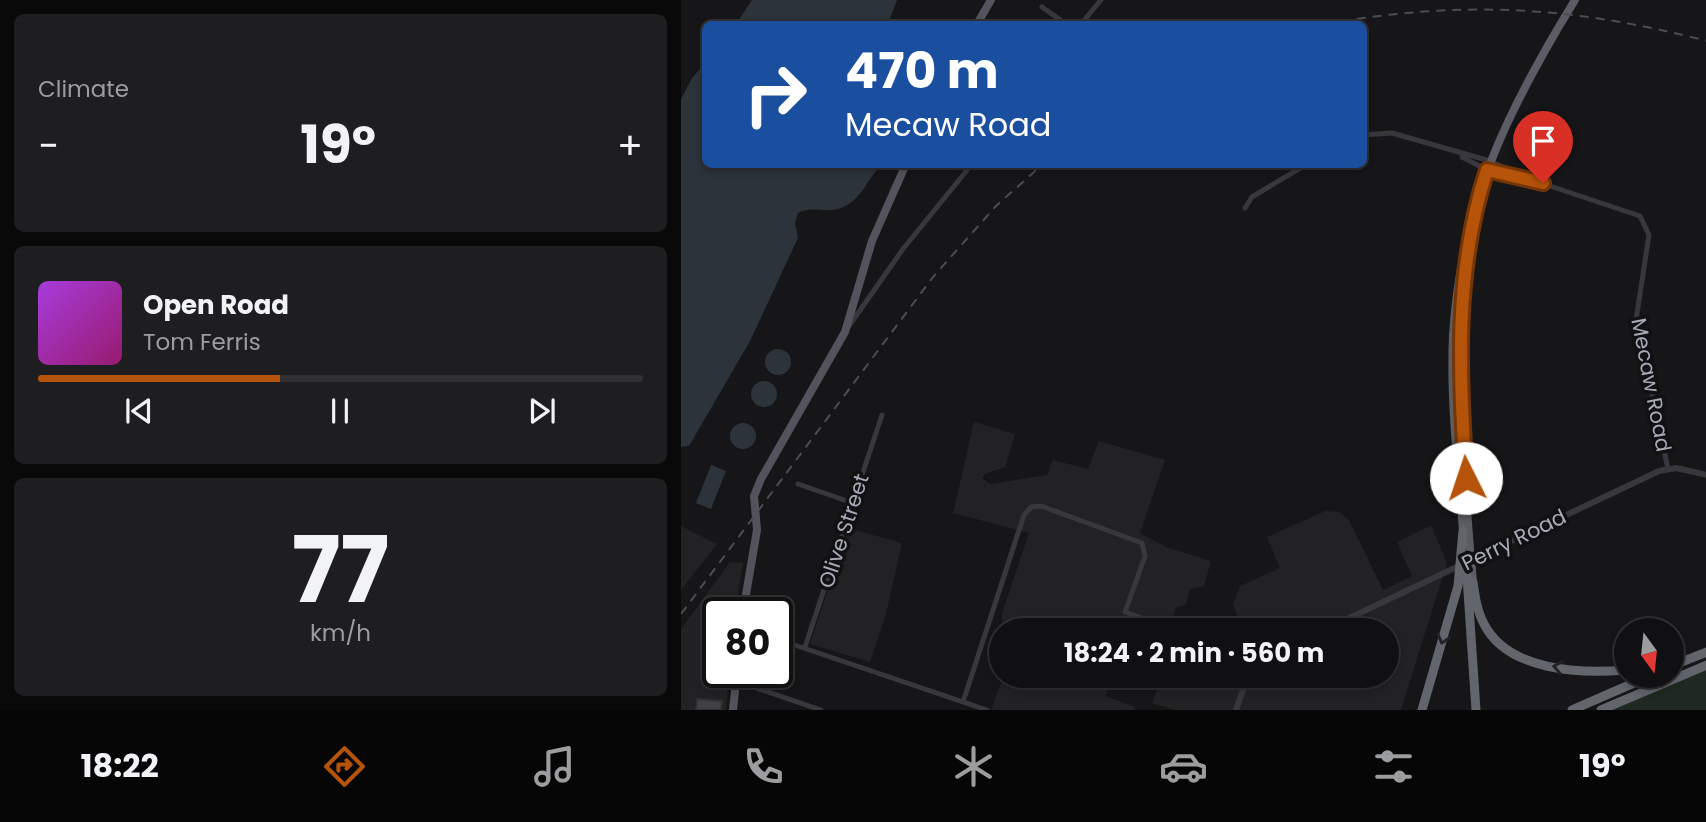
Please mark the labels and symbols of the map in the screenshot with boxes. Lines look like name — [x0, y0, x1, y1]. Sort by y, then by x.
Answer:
pin — [1513, 111, 1573, 183]
street label: Mecaw Road — [1624, 316, 1679, 454]
position arrow — [1429, 441, 1503, 515]
street label: Olive Street — [811, 470, 876, 592]
street label: Perry Road — [1457, 502, 1571, 577]
speed limit sign: 80 — [702, 597, 793, 688]
north arrow — [1614, 618, 1684, 688]
one-way arrow — [1437, 633, 1452, 645]
one-way arrow — [1552, 661, 1564, 676]

